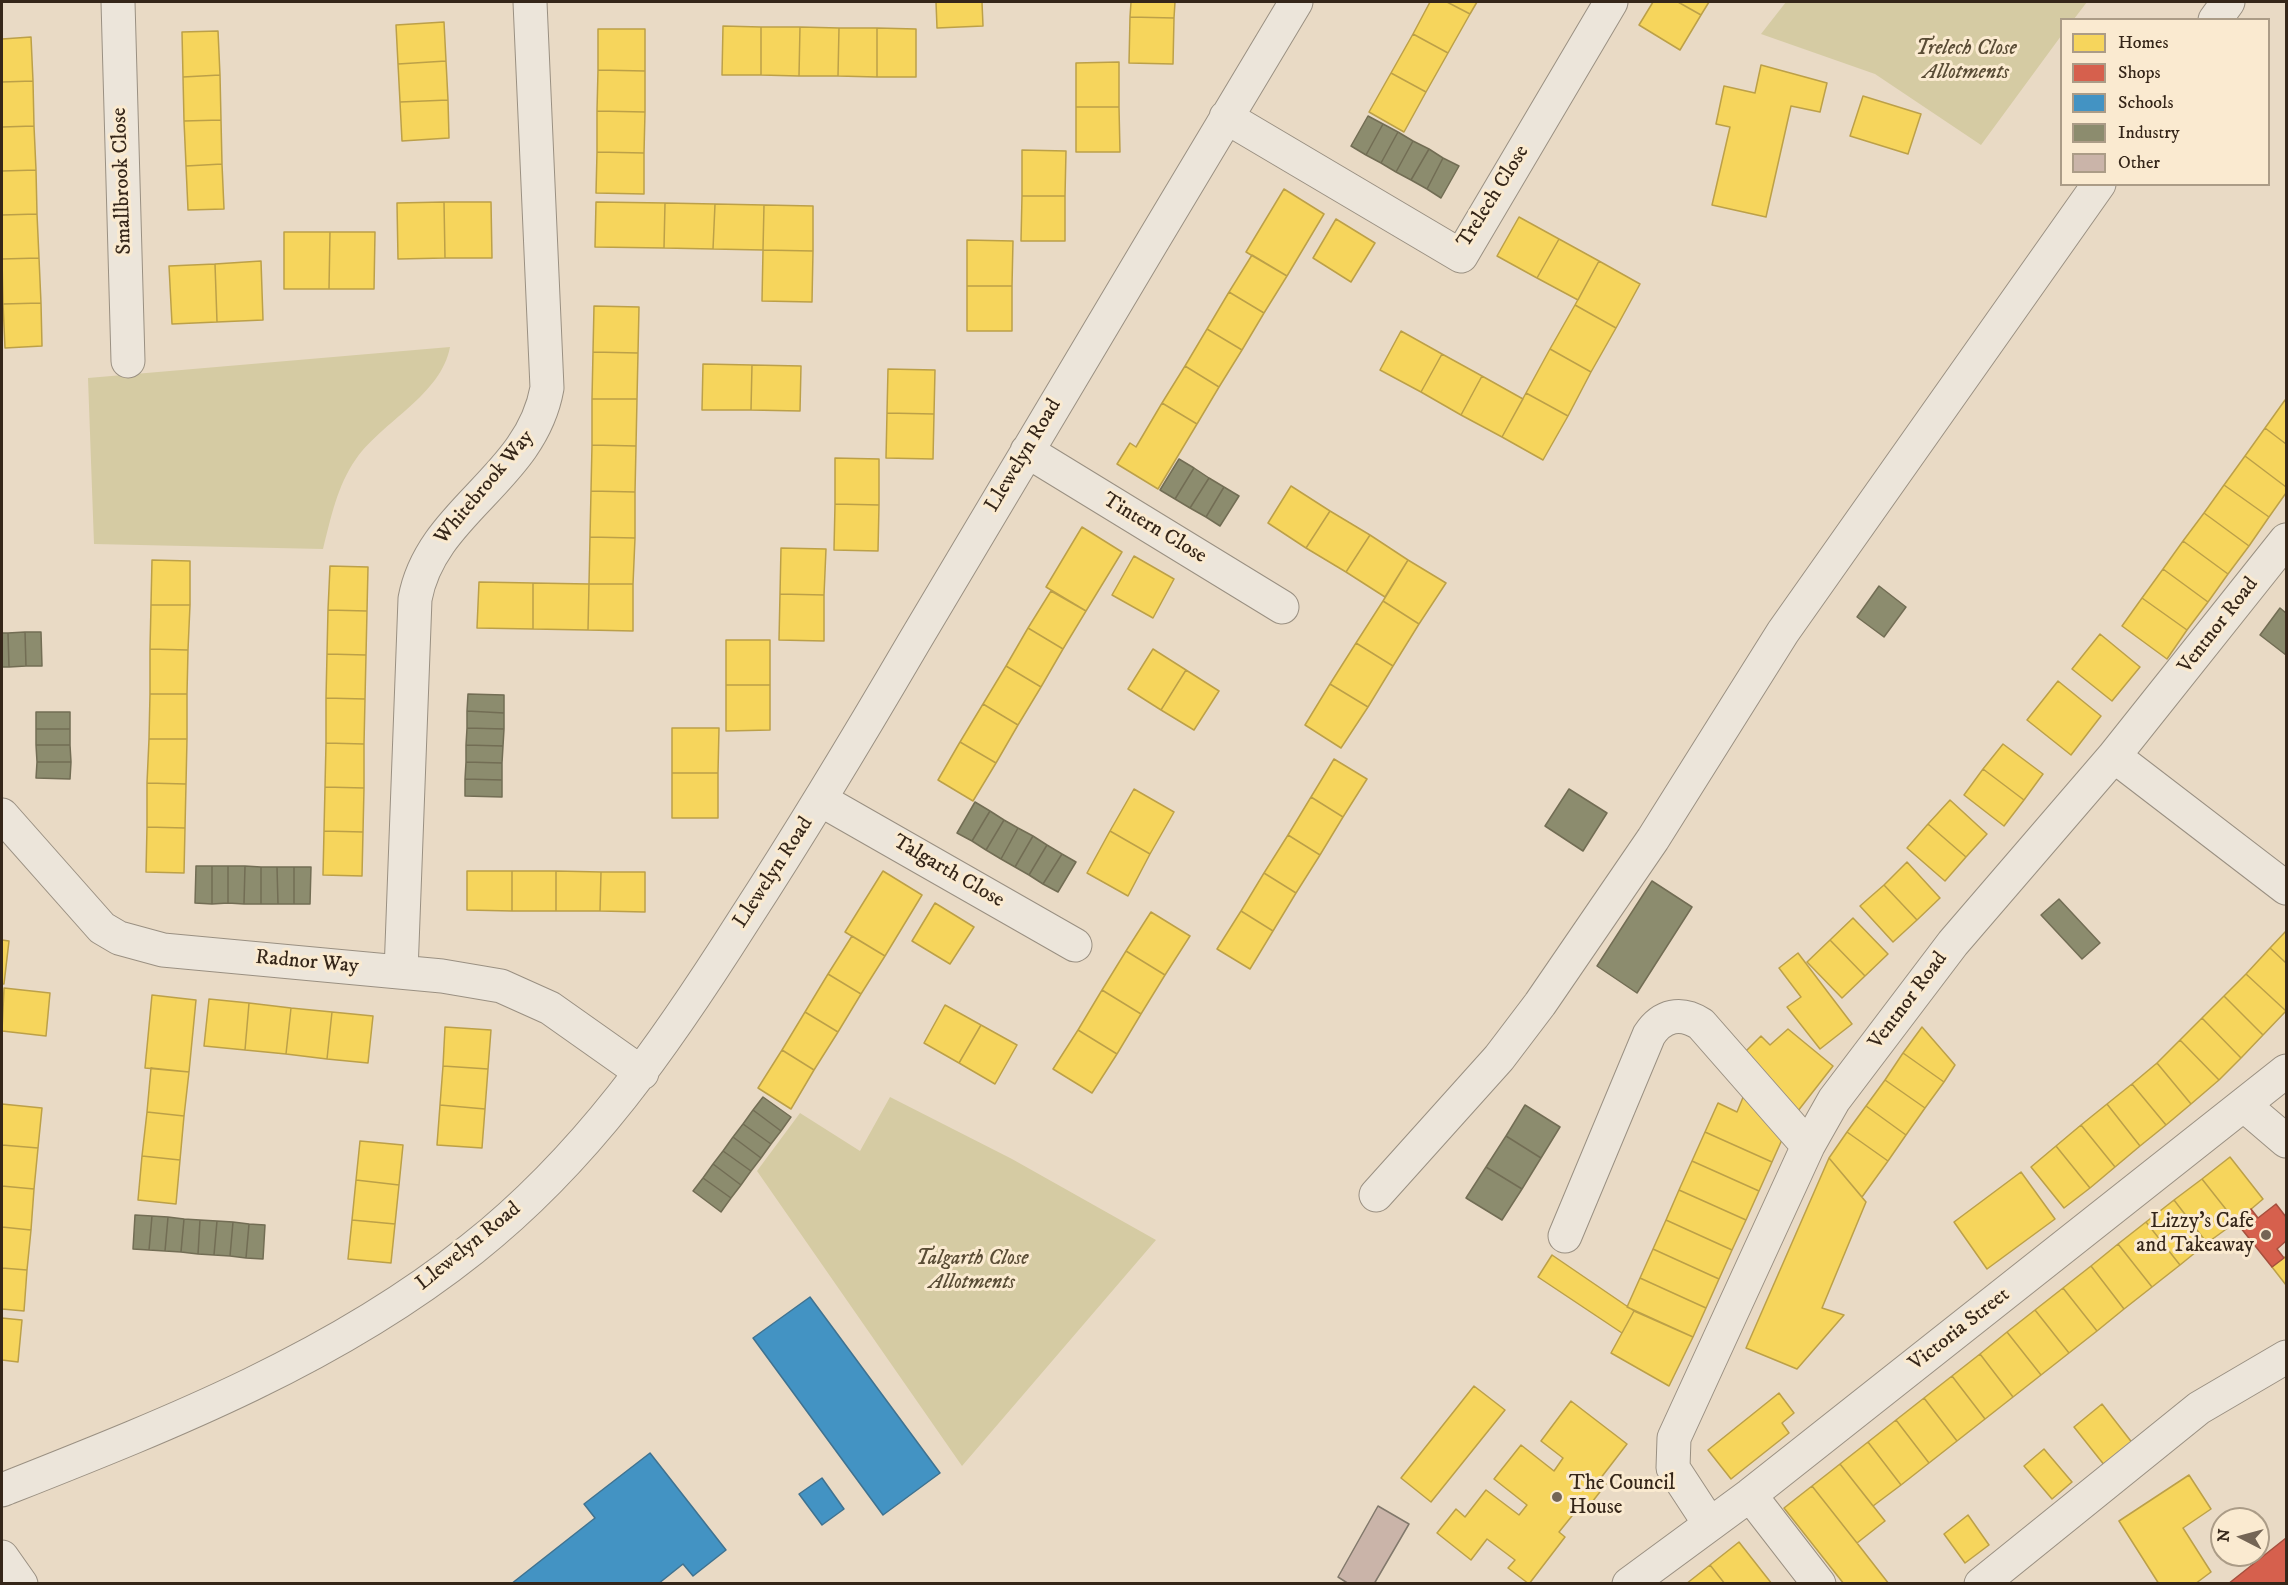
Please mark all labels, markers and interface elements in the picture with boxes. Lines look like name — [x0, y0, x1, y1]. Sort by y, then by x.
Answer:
legend — [2060, 18, 2270, 186]
text: Homes — [2118, 32, 2169, 54]
park label: Trelech Close Allotments — [1915, 37, 2017, 87]
text: Shops — [2118, 62, 2161, 84]
text: Schools — [2118, 92, 2173, 114]
street label: Smallbrook Close — [108, 107, 138, 255]
text: Industry — [2118, 122, 2179, 144]
street label: Trelech Close — [1453, 141, 1535, 253]
text: Other — [2118, 152, 2160, 174]
street label: Llewelyn Road — [980, 395, 1068, 517]
street label: Whitebrook Way — [430, 426, 540, 550]
street label: Tintern Close — [1097, 488, 1211, 570]
street label: Ventnor Road — [2174, 573, 2264, 679]
street label: Llewelyn Road — [729, 813, 819, 933]
street label: Talgarth Close — [888, 830, 1008, 914]
street label: Radnor Way — [254, 946, 360, 980]
street label: Ventnor Road — [1864, 947, 1954, 1055]
street label: Llewelyn Road — [412, 1197, 526, 1297]
place label: Lizzy's Cafe and Takeaway — [2136, 1210, 2254, 1260]
marker: Lizzy's Cafe and Takeaway — [2259, 1228, 2273, 1242]
park label: Talgarth Close Allotments — [916, 1247, 1028, 1297]
street label: Victoria Street — [1905, 1283, 2015, 1377]
place label: The Council House — [1569, 1472, 1675, 1522]
marker: The Council House — [1550, 1490, 1564, 1504]
north arrow — [2210, 1507, 2270, 1567]
text: N — [2213, 1528, 2235, 1543]

